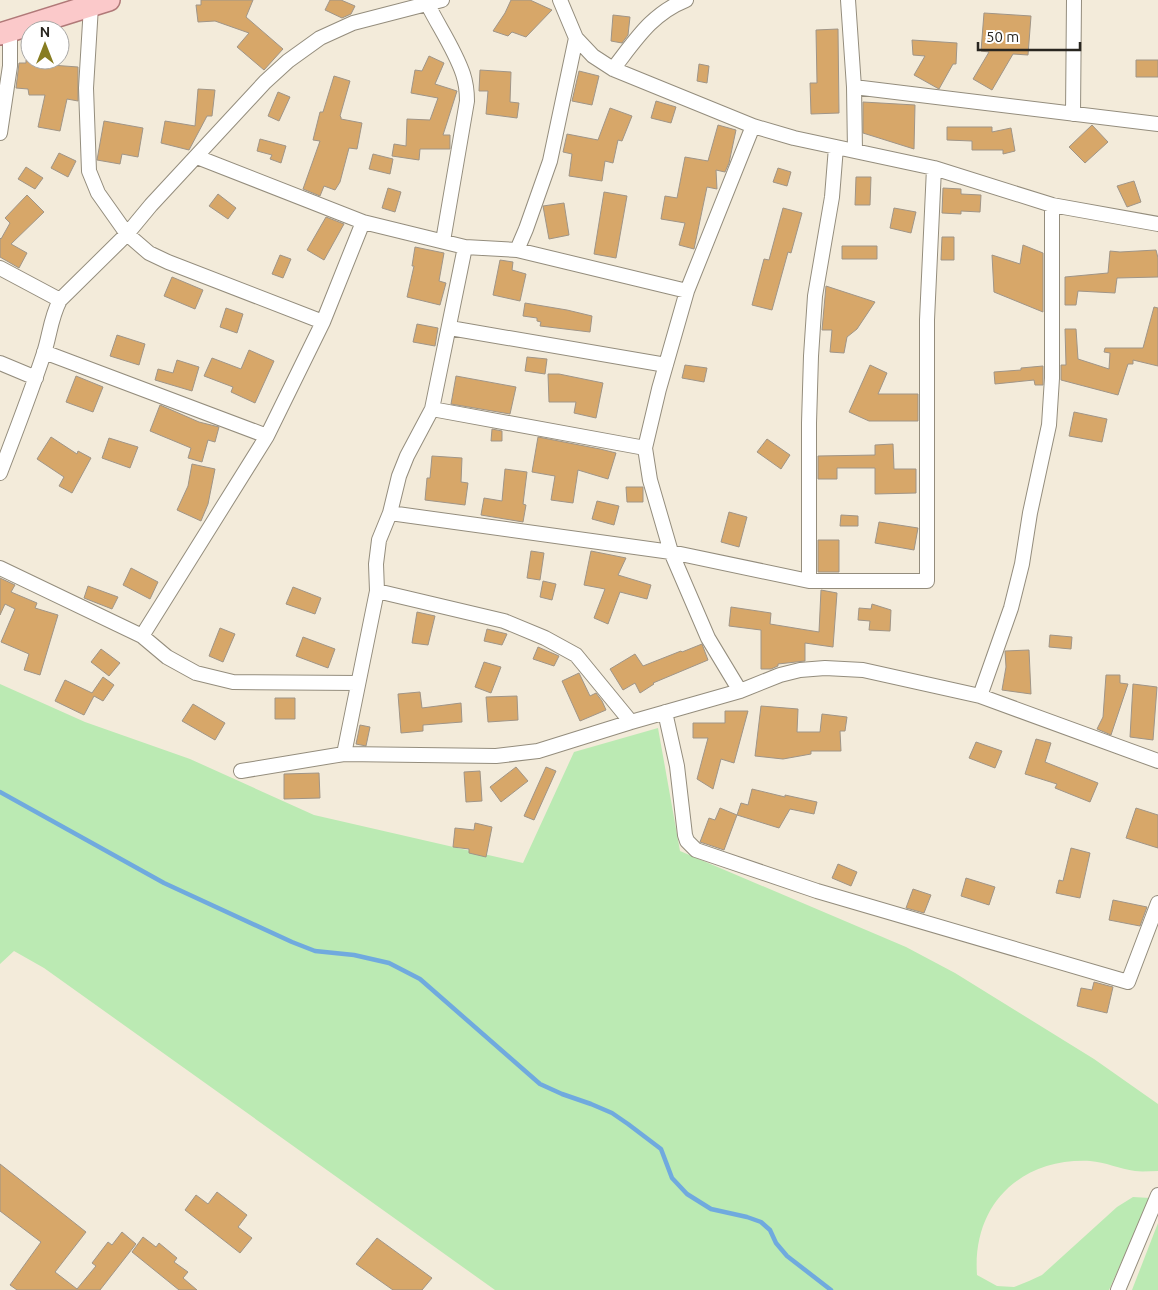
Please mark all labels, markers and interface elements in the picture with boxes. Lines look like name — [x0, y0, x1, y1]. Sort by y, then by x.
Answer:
north arrow — [20, 20, 70, 70]
scale bar — [978, 20, 1080, 52]
text: N — [40, 24, 50, 40]
text: 50 m — [986, 28, 1019, 45]

